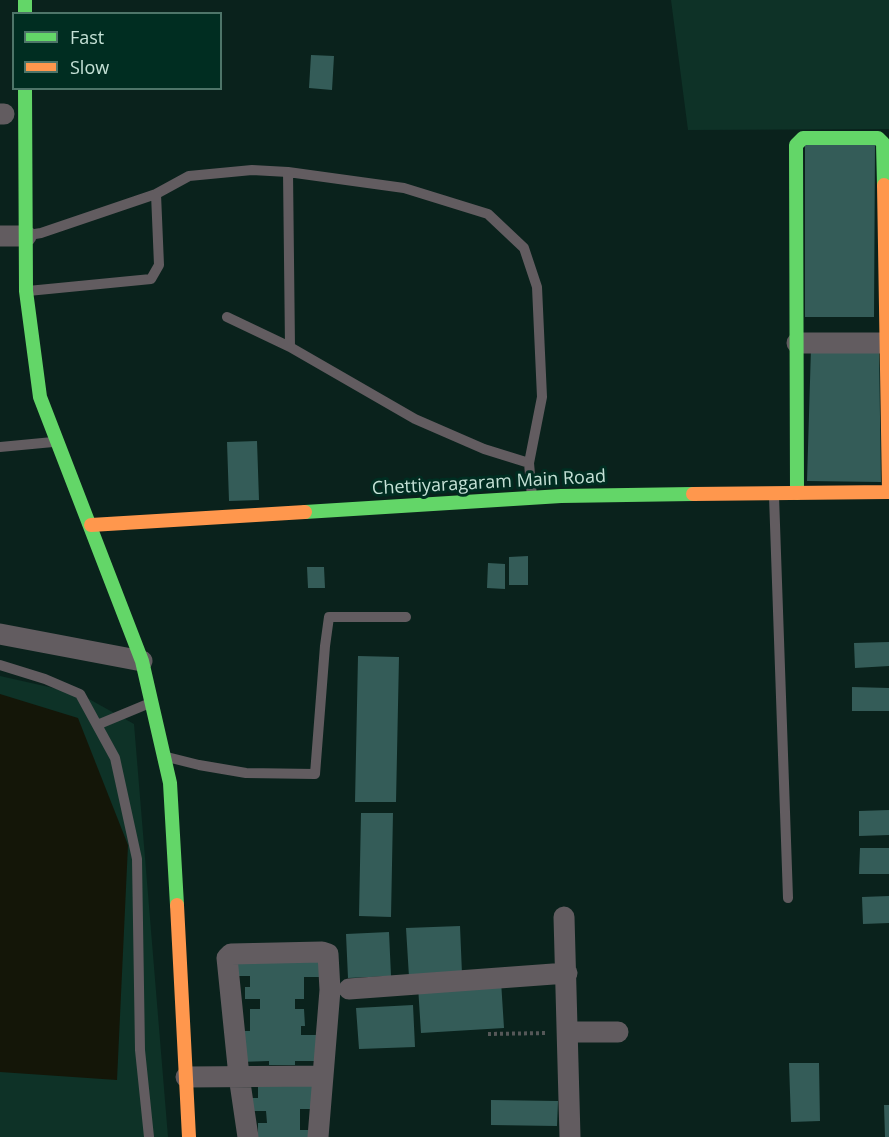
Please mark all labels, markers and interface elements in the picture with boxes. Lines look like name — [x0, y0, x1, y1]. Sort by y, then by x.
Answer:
legend — [12, 12, 222, 90]
text: Fast — [70, 25, 104, 49]
text: Slow — [70, 55, 109, 79]
street label: Chettiyaragaram Main Road — [372, 466, 606, 500]

